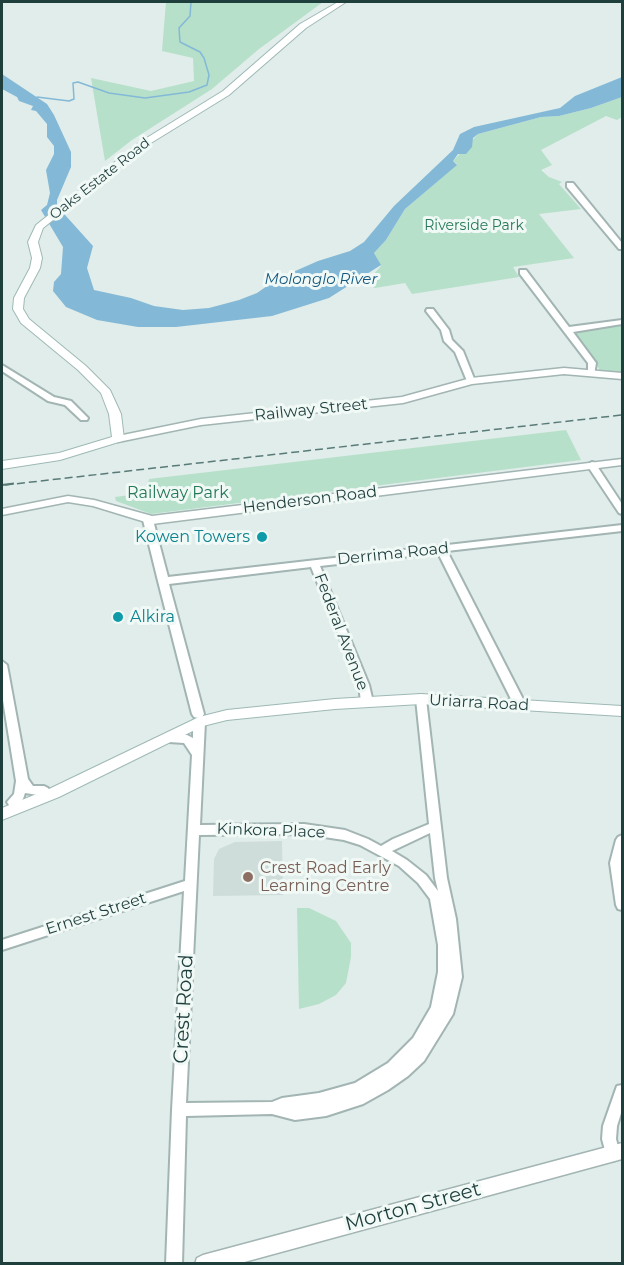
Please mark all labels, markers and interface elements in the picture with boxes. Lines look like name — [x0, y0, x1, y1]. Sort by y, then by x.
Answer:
street label: Oaks Estate Road — [47, 135, 153, 223]
park label: Riverside Park — [424, 218, 524, 234]
water label: Molonglo River — [265, 271, 377, 289]
street label: Railway Street — [253, 395, 369, 425]
street label: Henderson Road — [242, 482, 378, 518]
park label: Railway Park — [127, 483, 229, 503]
place label: Kowen Towers — [135, 527, 250, 547]
marker: Kowen Towers — [255, 530, 269, 544]
street label: Derrima Road — [336, 539, 450, 569]
street label: Federal Avenue — [310, 571, 372, 693]
place label: Alkira — [130, 607, 175, 627]
marker: Alkira — [111, 610, 125, 624]
street label: Uriarra Road — [428, 691, 530, 715]
street label: Kinkora Place — [216, 820, 326, 842]
place label: Crest Road Early Learning Centre — [260, 858, 391, 896]
marker: Crest Road Early Learning Centre — [241, 870, 255, 884]
street label: Ernest Street — [43, 889, 149, 939]
street label: Crest Road — [169, 954, 199, 1064]
street label: Morton Street — [343, 1177, 483, 1237]

